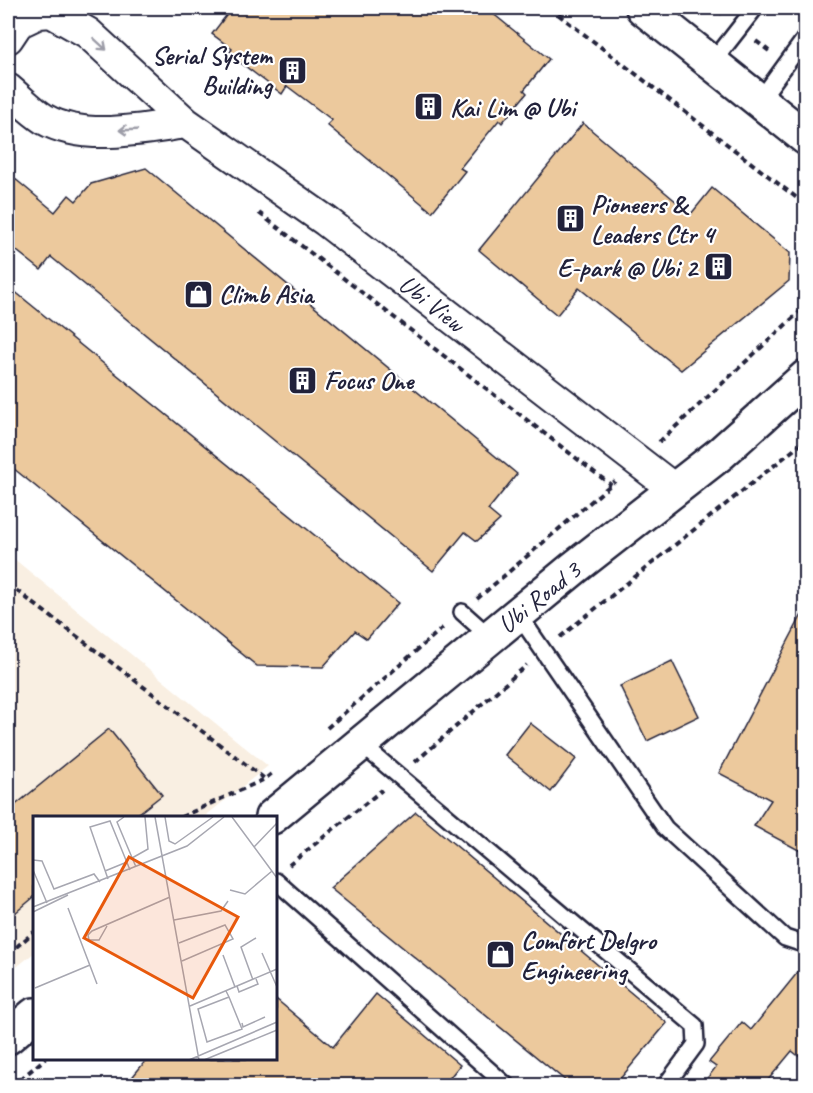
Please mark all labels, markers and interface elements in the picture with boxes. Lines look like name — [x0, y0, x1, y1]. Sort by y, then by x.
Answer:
one-way arrow — [92, 36, 107, 51]
place label: Serial System Building — [152, 39, 275, 102]
building icon: Serial System Building — [277, 54, 309, 86]
building icon: Kai Lim @ Ubi — [413, 91, 445, 123]
place label: Kai Lim @ Ubi — [450, 91, 579, 124]
one-way arrow — [119, 124, 139, 135]
place label: Pioneers & Leaders Ctr 4 — [591, 188, 717, 251]
building icon: Pioneers & Leaders Ctr 4 — [554, 203, 586, 235]
place label: E-park @ Ubi 2 — [557, 251, 699, 284]
building icon: E-park @ Ubi 2 — [702, 251, 734, 283]
street label: Ubi View — [392, 267, 473, 340]
shop icon: Climb Asia — [182, 278, 214, 310]
place label: Climb Asia — [219, 278, 315, 311]
building icon: Focus One — [287, 364, 319, 396]
place label: Focus One — [324, 364, 416, 397]
street label: Ubi Road 3 — [491, 553, 589, 641]
inset map — [33, 816, 278, 1060]
place label: Comfort Delgro Engineering — [521, 924, 657, 987]
shop icon: Comfort Delgro Engineering — [484, 939, 516, 971]

